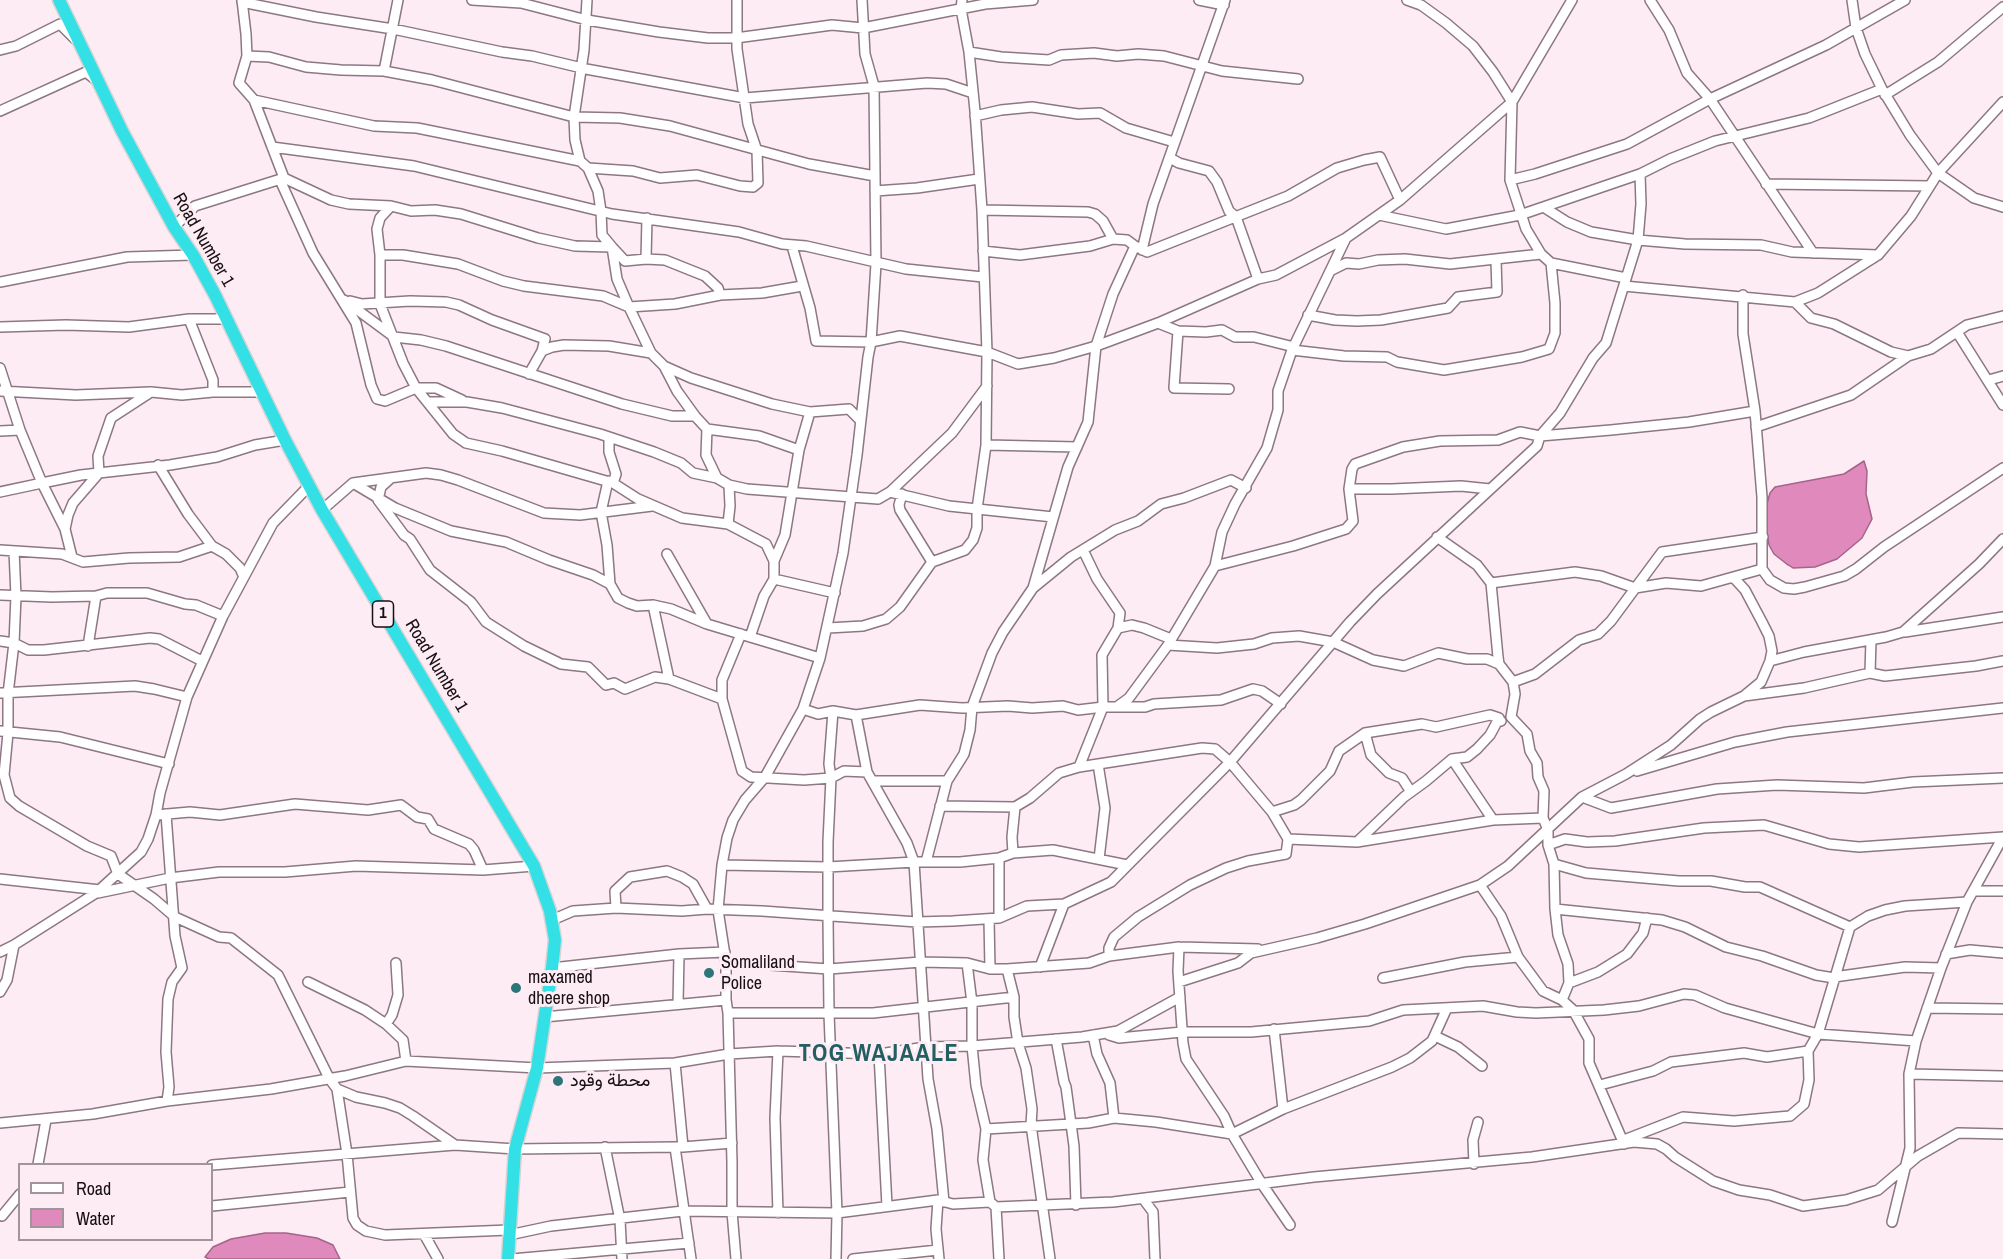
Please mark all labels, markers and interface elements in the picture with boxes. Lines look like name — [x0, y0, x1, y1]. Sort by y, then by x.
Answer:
street label: Road Number 1 — [168, 189, 238, 291]
road number: 1 — [372, 601, 394, 627]
street label: Road Number 1 — [400, 616, 472, 716]
place label: Somaliland Police — [721, 952, 795, 994]
marker: Somaliland Police — [702, 966, 716, 980]
place label: maxamed dheere shop — [528, 967, 610, 1010]
marker: maxamed dheere shop — [509, 981, 523, 995]
district label: TOG WAJAALE — [799, 1041, 959, 1069]
place label: محطة وقود — [570, 1070, 650, 1092]
marker: محطة وقود — [551, 1074, 565, 1088]
legend — [18, 1163, 213, 1241]
text: Road — [76, 1176, 111, 1201]
text: Water — [76, 1206, 115, 1231]

